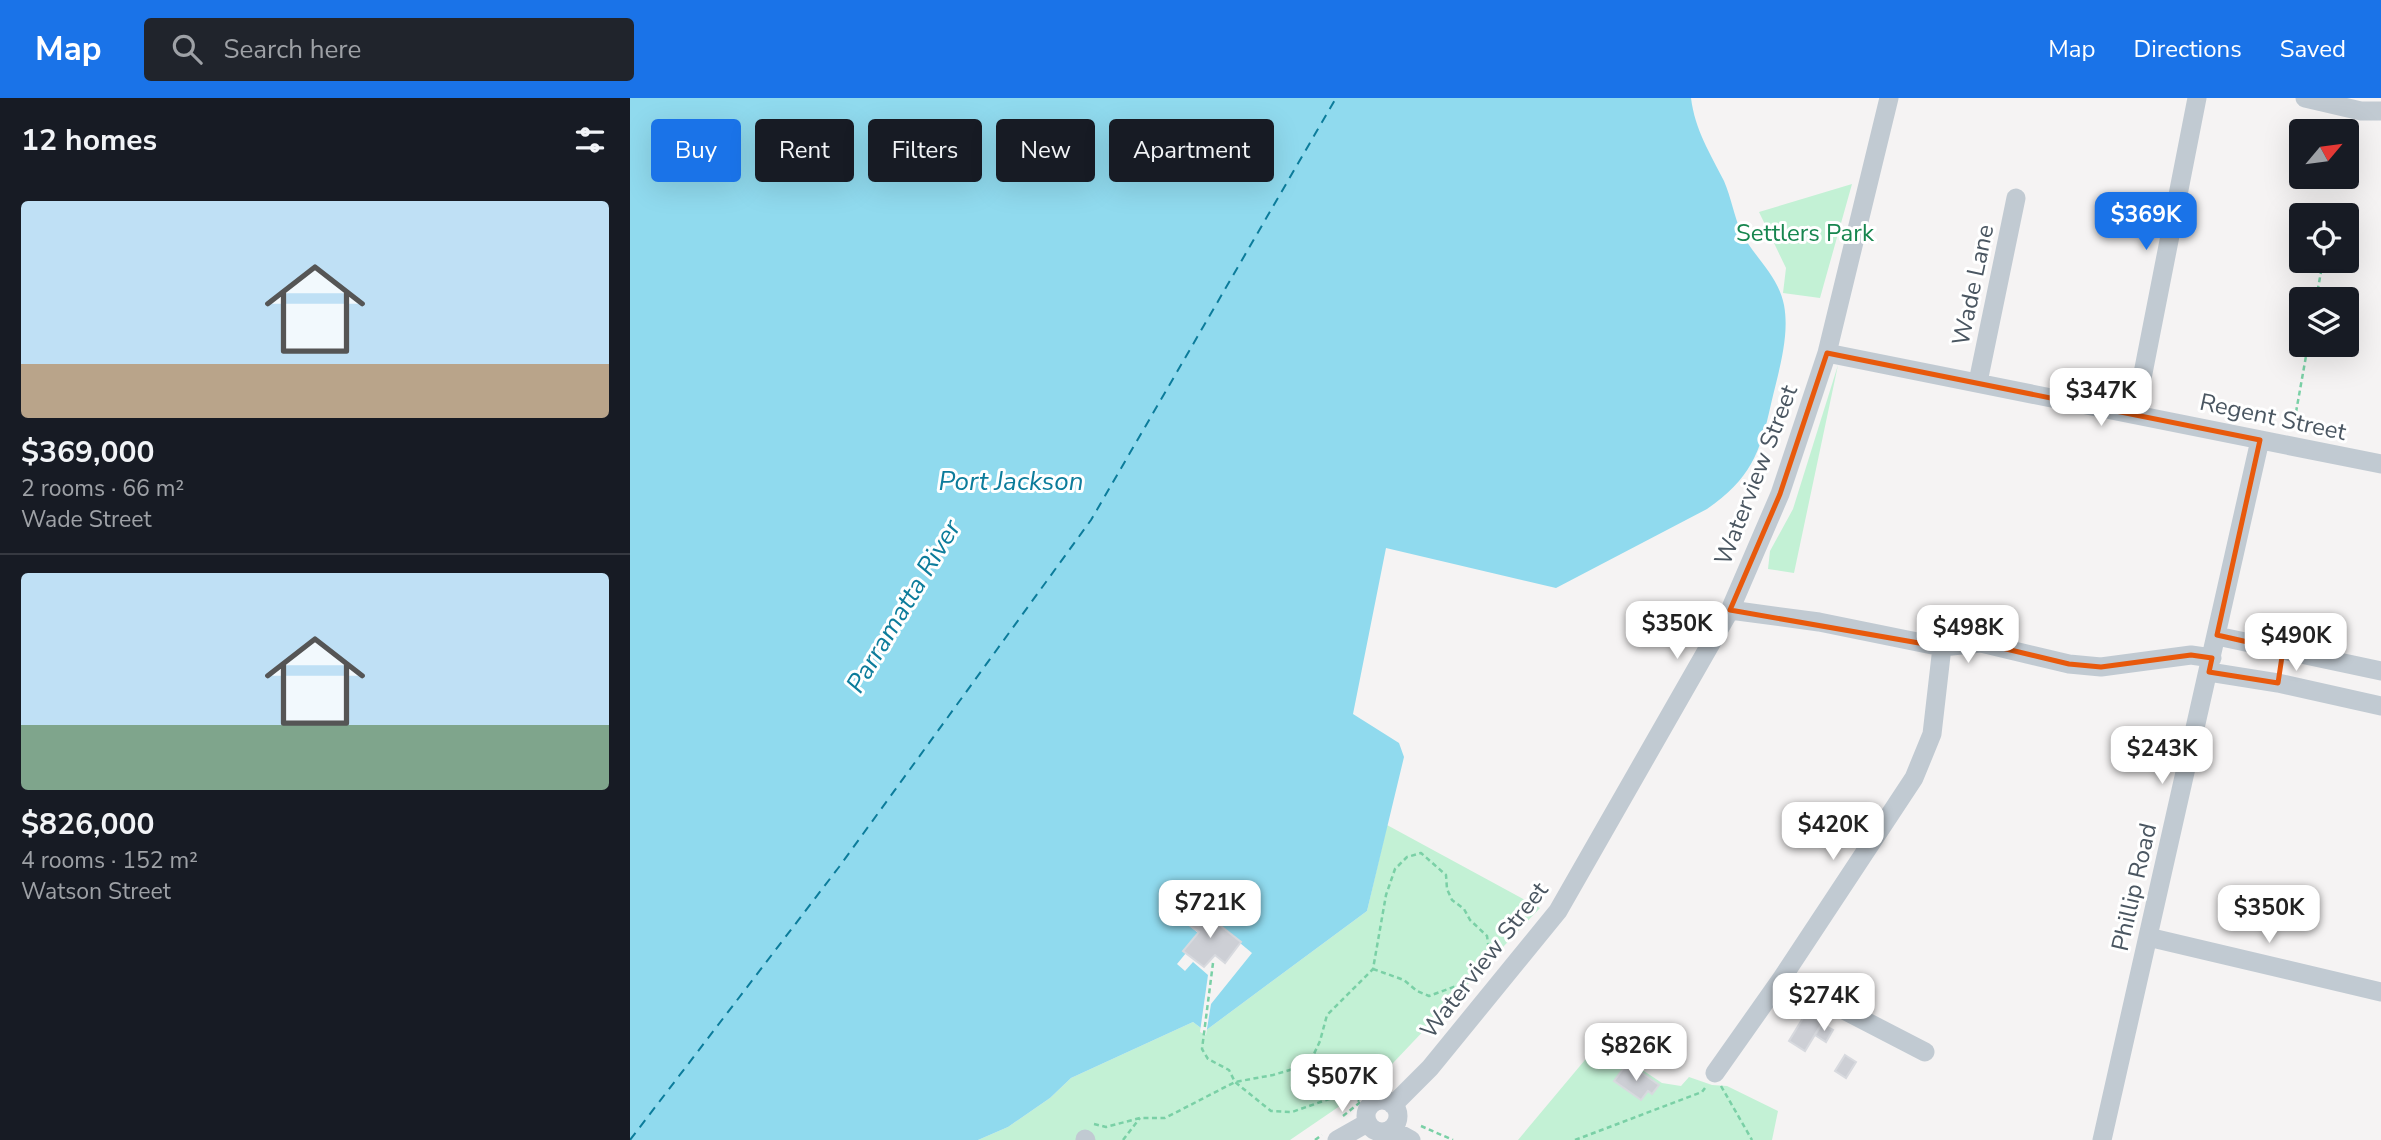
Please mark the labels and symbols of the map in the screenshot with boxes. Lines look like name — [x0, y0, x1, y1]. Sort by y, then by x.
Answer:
north arrow — [2289, 119, 2359, 189]
pin: $369K — [2097, 192, 2195, 252]
park label: Settlers Park — [1736, 217, 1875, 249]
street label: Wade Lane — [1945, 222, 2001, 348]
pin: $347K — [2052, 368, 2150, 428]
street label: Waterview Street — [1707, 380, 1805, 570]
street label: Regent Street — [2197, 386, 2350, 448]
water label: Port Jackson — [939, 464, 1083, 499]
water label: Parramatta River — [838, 513, 969, 699]
pin: $350K — [1628, 602, 1726, 661]
pin: $498K — [1919, 606, 2017, 665]
pin: $490K — [2247, 614, 2345, 673]
pin: $243K — [2113, 726, 2211, 786]
pin: $420K — [1784, 802, 1882, 862]
street label: Phillip Road — [2104, 820, 2164, 954]
street label: Waterview Street — [1413, 875, 1556, 1045]
pin: $721K — [1161, 880, 1259, 940]
pin: $350K — [2220, 886, 2318, 945]
pin: $274K — [1775, 974, 1873, 1033]
pin: $826K — [1587, 1024, 1685, 1083]
pin: $507K — [1293, 1054, 1391, 1114]

